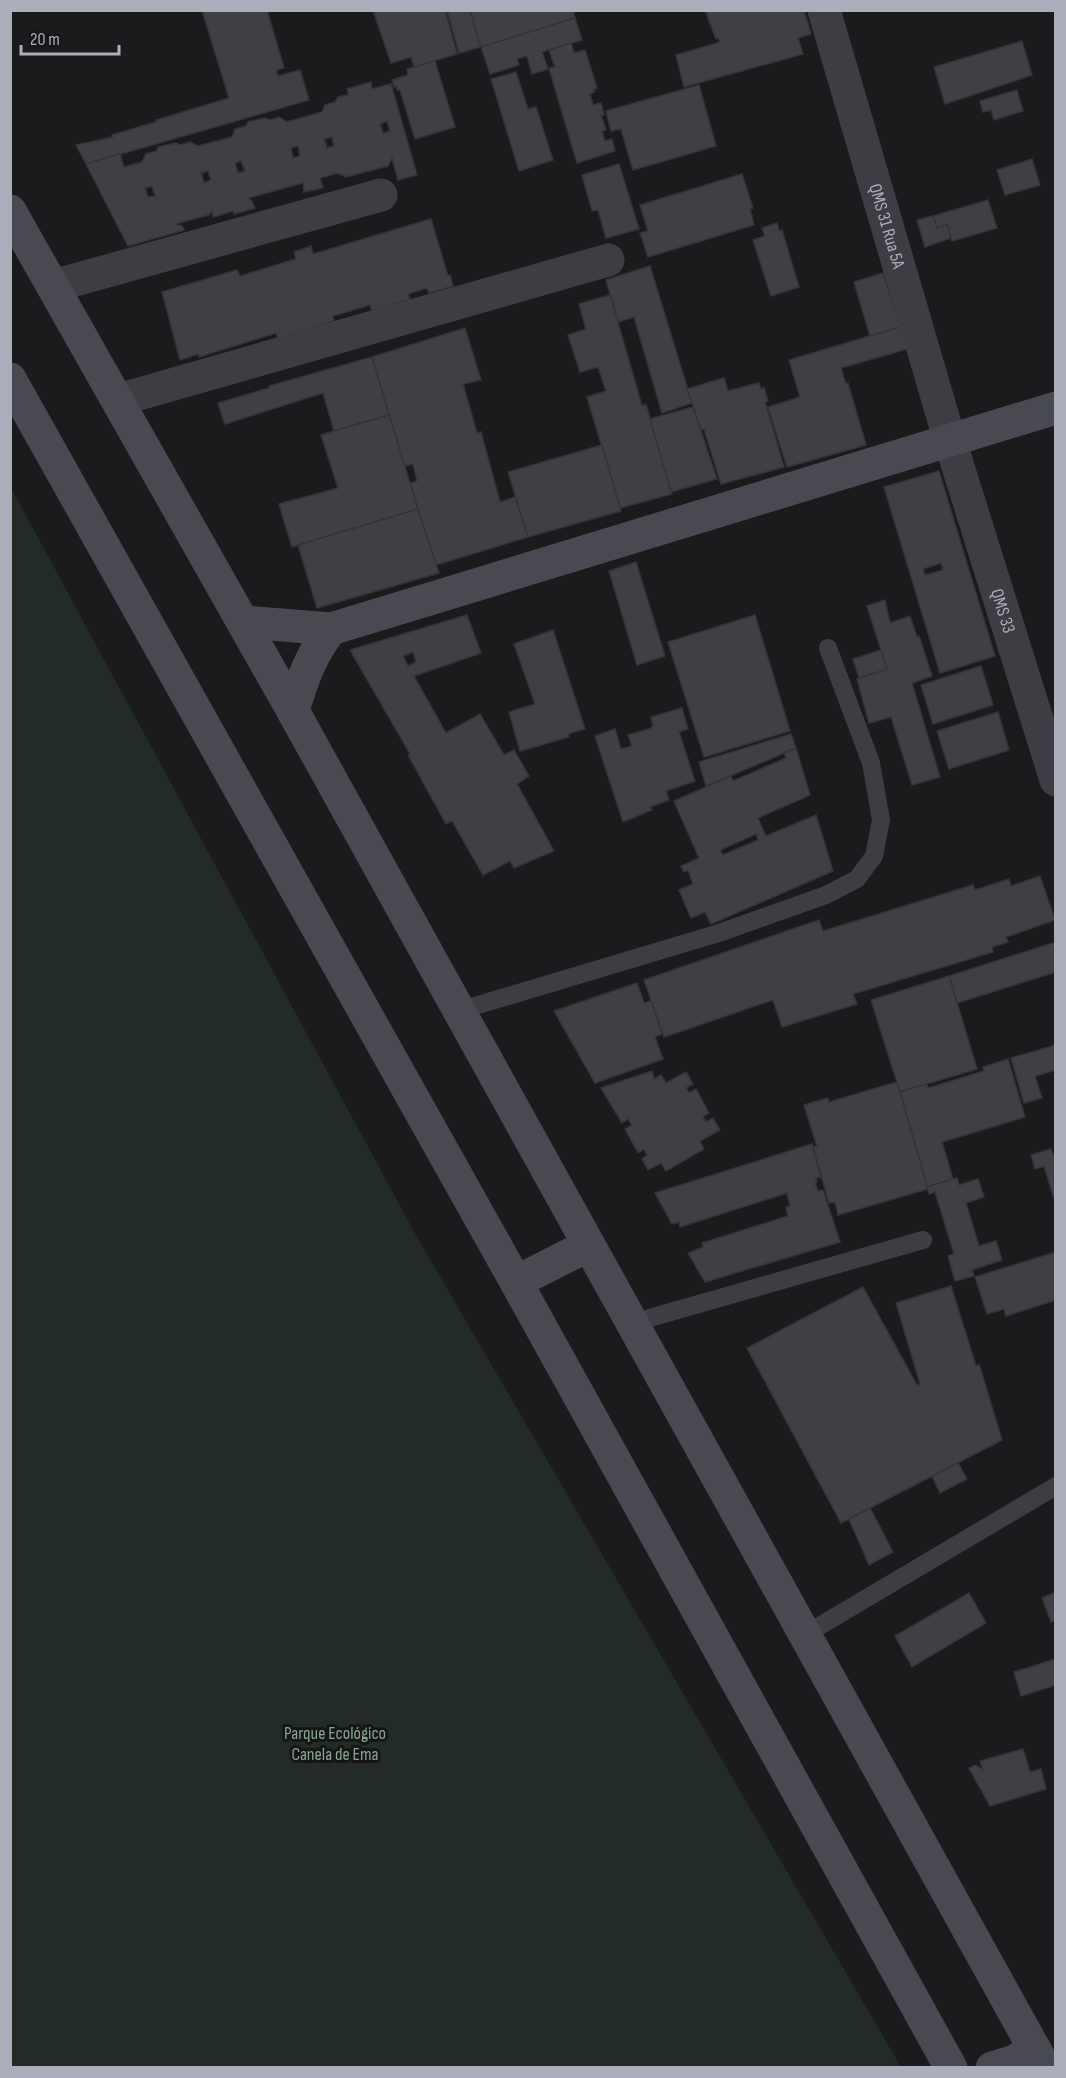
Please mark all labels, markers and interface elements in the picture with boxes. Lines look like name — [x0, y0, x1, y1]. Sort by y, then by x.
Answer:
scale bar — [21, 18, 118, 56]
text: 20 m — [30, 29, 60, 50]
street label: QMS 31 Rua 5A — [865, 181, 910, 271]
street label: QMS 33 — [986, 586, 1020, 636]
park label: Parque Ecológico Canela de Ema — [284, 1723, 386, 1765]

